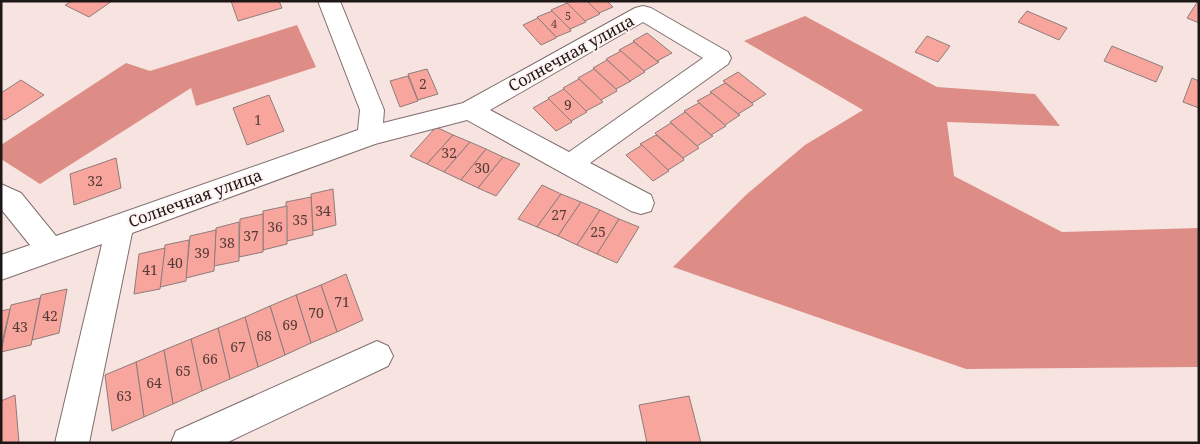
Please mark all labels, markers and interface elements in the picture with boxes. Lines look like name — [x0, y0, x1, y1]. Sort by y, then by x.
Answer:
house number: 5 — [565, 8, 571, 23]
street label: Солнечная улица — [504, 9, 638, 97]
house number: 4 — [551, 16, 557, 31]
house number: 2 — [419, 74, 427, 93]
house number: 9 — [564, 95, 572, 114]
house number: 1 — [254, 110, 262, 129]
house number: 32 — [441, 143, 457, 162]
house number: 30 — [474, 158, 490, 177]
street label: Солнечная улица — [125, 164, 265, 232]
house number: 32 — [87, 171, 103, 190]
house number: 34 — [315, 201, 331, 220]
house number: 27 — [551, 205, 567, 224]
house number: 35 — [292, 210, 308, 229]
house number: 36 — [267, 217, 283, 236]
house number: 25 — [590, 222, 606, 241]
house number: 37 — [243, 226, 259, 245]
house number: 38 — [219, 233, 235, 252]
house number: 39 — [194, 243, 210, 262]
house number: 40 — [167, 253, 183, 272]
house number: 41 — [142, 260, 158, 279]
house number: 71 — [334, 292, 350, 311]
house number: 70 — [308, 303, 324, 322]
house number: 42 — [42, 306, 58, 325]
house number: 69 — [282, 315, 298, 334]
house number: 43 — [12, 317, 28, 336]
house number: 68 — [256, 326, 272, 345]
house number: 67 — [230, 337, 246, 356]
house number: 66 — [202, 349, 218, 368]
house number: 65 — [175, 361, 191, 380]
house number: 64 — [146, 373, 162, 392]
house number: 63 — [116, 386, 132, 405]

